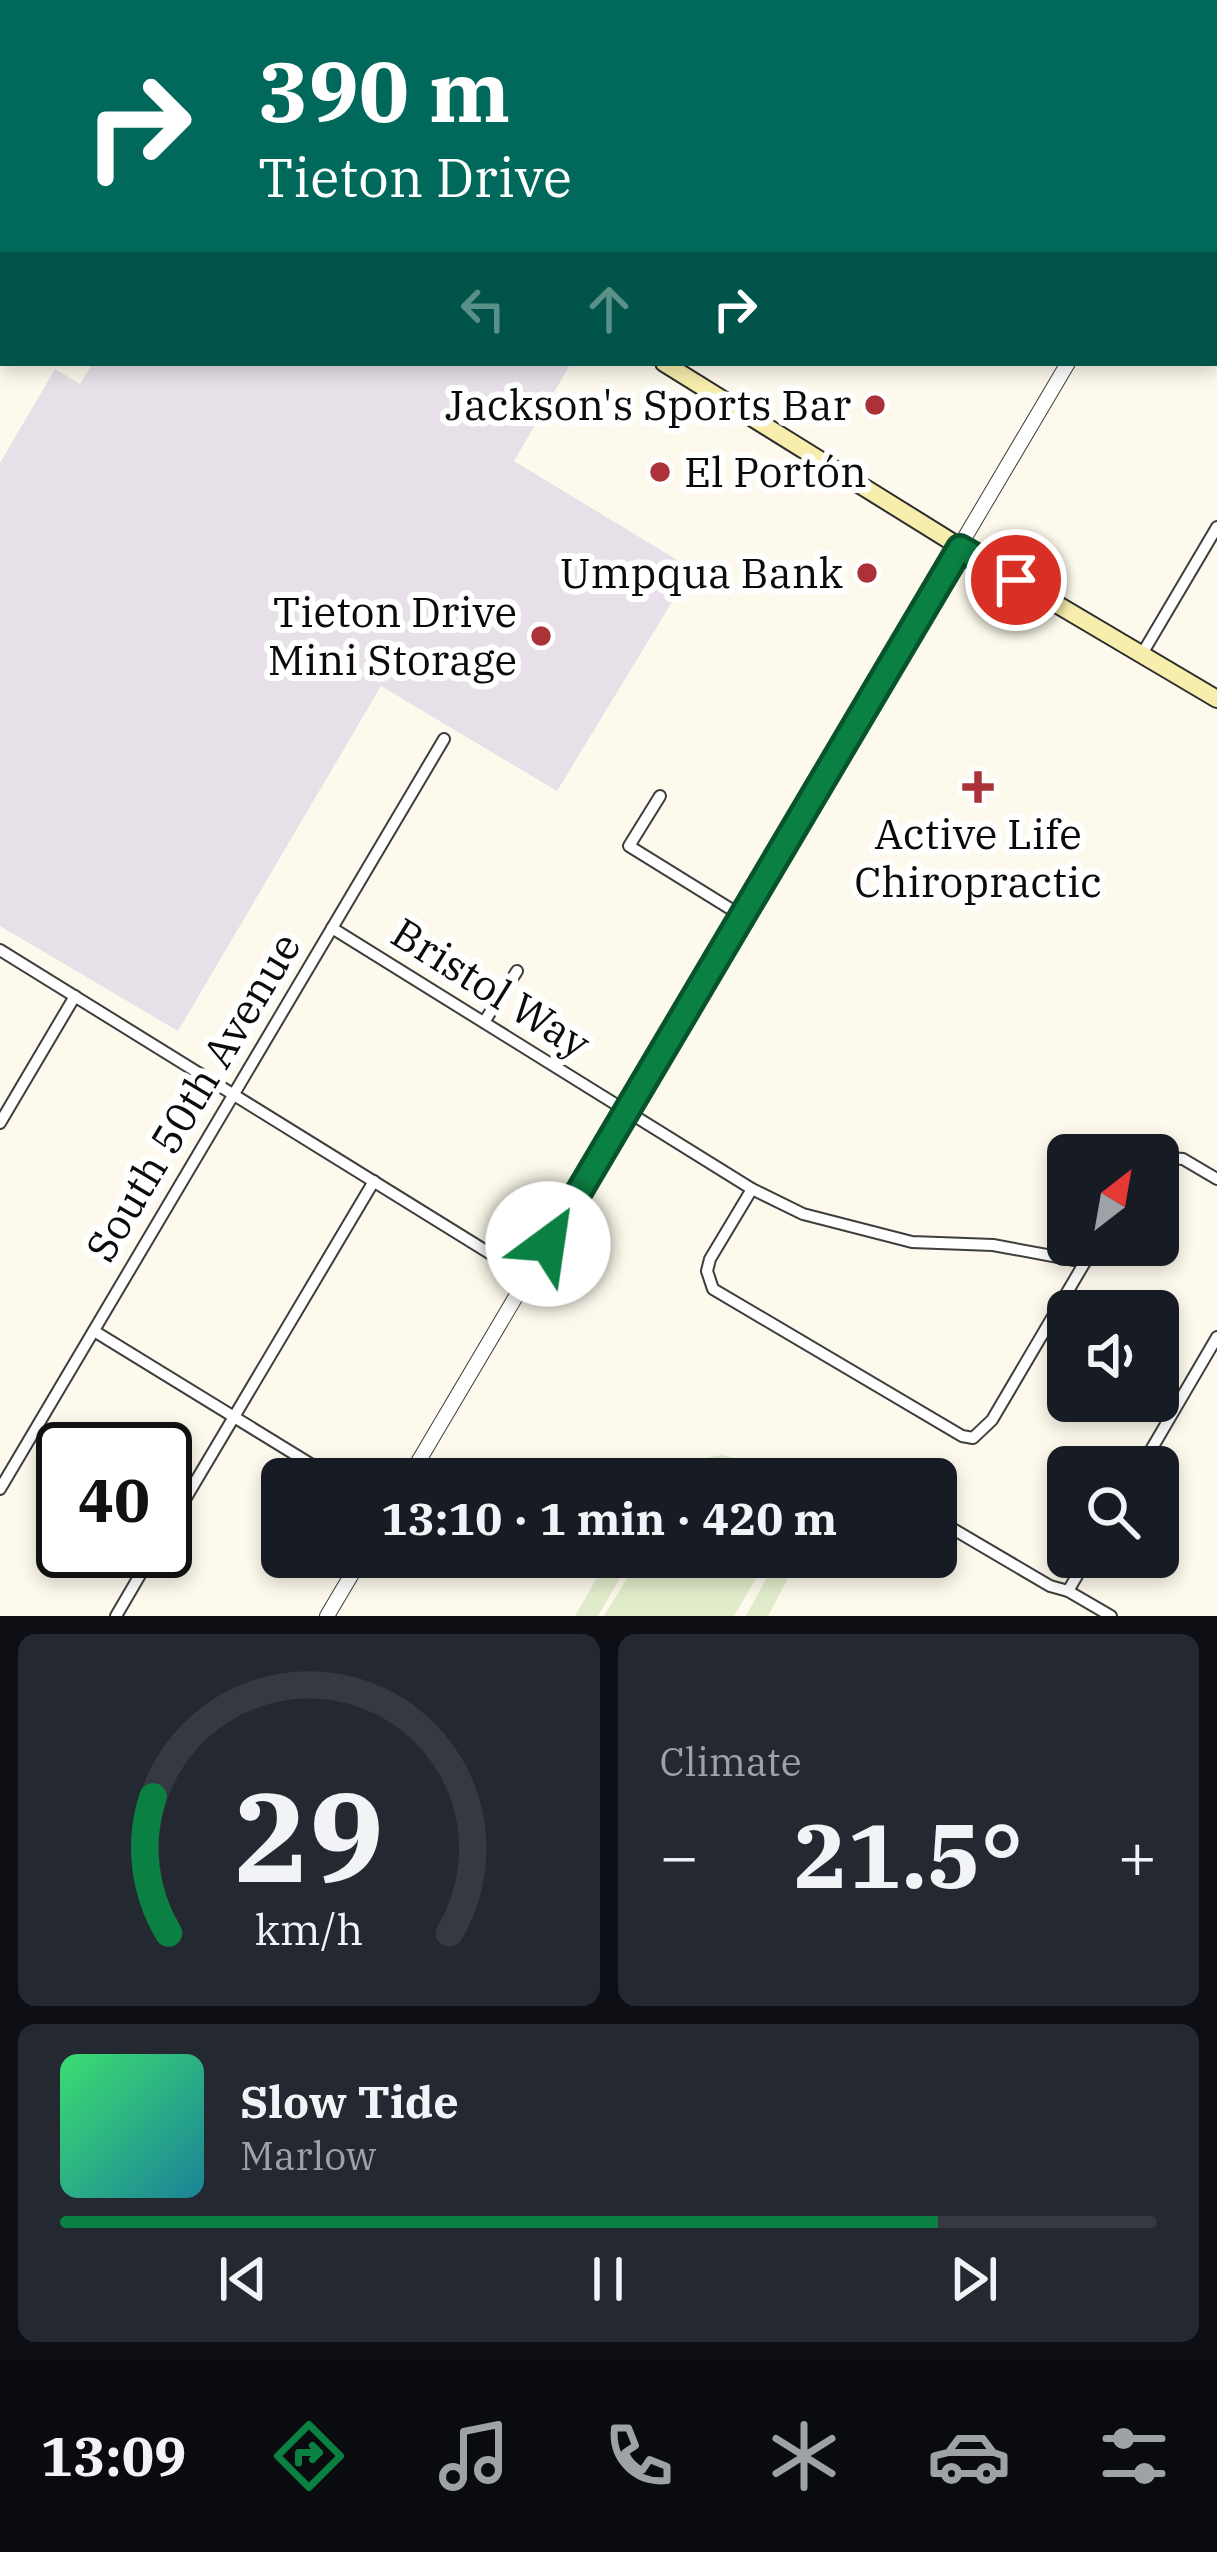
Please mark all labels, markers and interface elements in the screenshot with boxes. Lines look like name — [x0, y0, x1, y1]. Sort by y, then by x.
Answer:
text: 390 m — [258, 36, 510, 145]
icon: right — [60, 48, 216, 204]
text: Tieton Drive — [258, 142, 572, 212]
icon: left — [450, 276, 516, 342]
icon: ahead — [576, 276, 642, 342]
icon: right — [702, 276, 768, 342]
place label: Jackson's Sports Bar — [445, 377, 851, 432]
marker: Jackson's Sports Bar — [862, 392, 888, 418]
place label: El Portón — [684, 444, 867, 499]
marker: El Portón — [647, 459, 673, 485]
pin — [965, 529, 1067, 631]
place label: Umpqua Bank — [560, 545, 843, 600]
icon: arrive — [983, 547, 1049, 613]
marker: Umpqua Bank — [854, 560, 880, 586]
place label: Tieton Drive Mini Storage — [268, 584, 517, 687]
marker: Tieton Drive Mini Storage — [528, 623, 554, 649]
marker: Active Life Chiropractic — [962, 771, 994, 803]
place label: Active Life Chiropractic — [854, 806, 1102, 909]
street label: Bristol Way — [382, 905, 601, 1071]
street label: South 50th Avenue — [73, 922, 312, 1271]
north arrow — [1047, 1134, 1179, 1266]
map controls — [1047, 1134, 1179, 1578]
position arrow — [485, 1181, 611, 1307]
button: sound — [1047, 1290, 1179, 1422]
speed limit sign: 40 — [36, 1422, 192, 1578]
button: search — [1047, 1446, 1179, 1578]
text: 13:10 · 1 min · 420 m — [381, 1489, 837, 1547]
text: Climate — [660, 1736, 802, 1787]
text: 29 — [234, 1754, 384, 1916]
text: 21.5° — [793, 1796, 1023, 1913]
text: − — [660, 1812, 699, 1898]
text: + — [1117, 1812, 1157, 1898]
text: km/h — [255, 1901, 363, 1957]
text: Slow Tide — [240, 2072, 459, 2130]
text: Marlow — [240, 2130, 376, 2181]
icon: previous — [210, 2246, 276, 2312]
icon: pause — [575, 2246, 641, 2312]
icon: next — [941, 2246, 1007, 2312]
icon: directions — [267, 2414, 351, 2498]
icon: music — [432, 2414, 516, 2498]
icon: phone — [597, 2414, 681, 2498]
icon: climate — [762, 2414, 846, 2498]
icon: car — [927, 2414, 1011, 2498]
icon: filters — [1092, 2414, 1176, 2498]
text: 13:09 — [41, 2421, 186, 2491]

